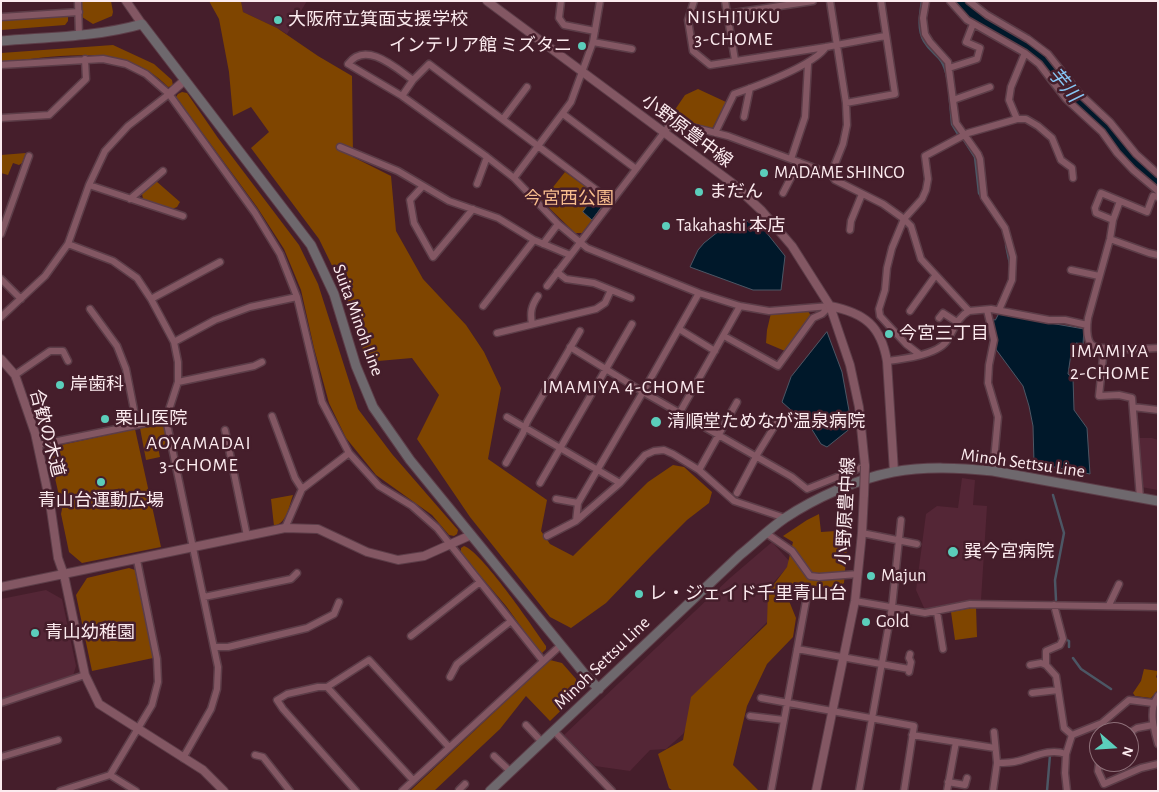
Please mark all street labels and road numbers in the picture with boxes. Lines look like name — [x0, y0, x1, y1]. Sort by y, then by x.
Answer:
street label: 小野原豊中線 — [637, 90, 737, 172]
street label: Suita Minoh Line — [328, 261, 388, 379]
street label: 合歓の木道 — [25, 387, 69, 479]
street label: Minoh Settsu Line — [960, 444, 1086, 482]
street label: 小野原豊中線 — [832, 457, 860, 565]
street label: Minoh Settsu Line — [549, 612, 655, 714]

